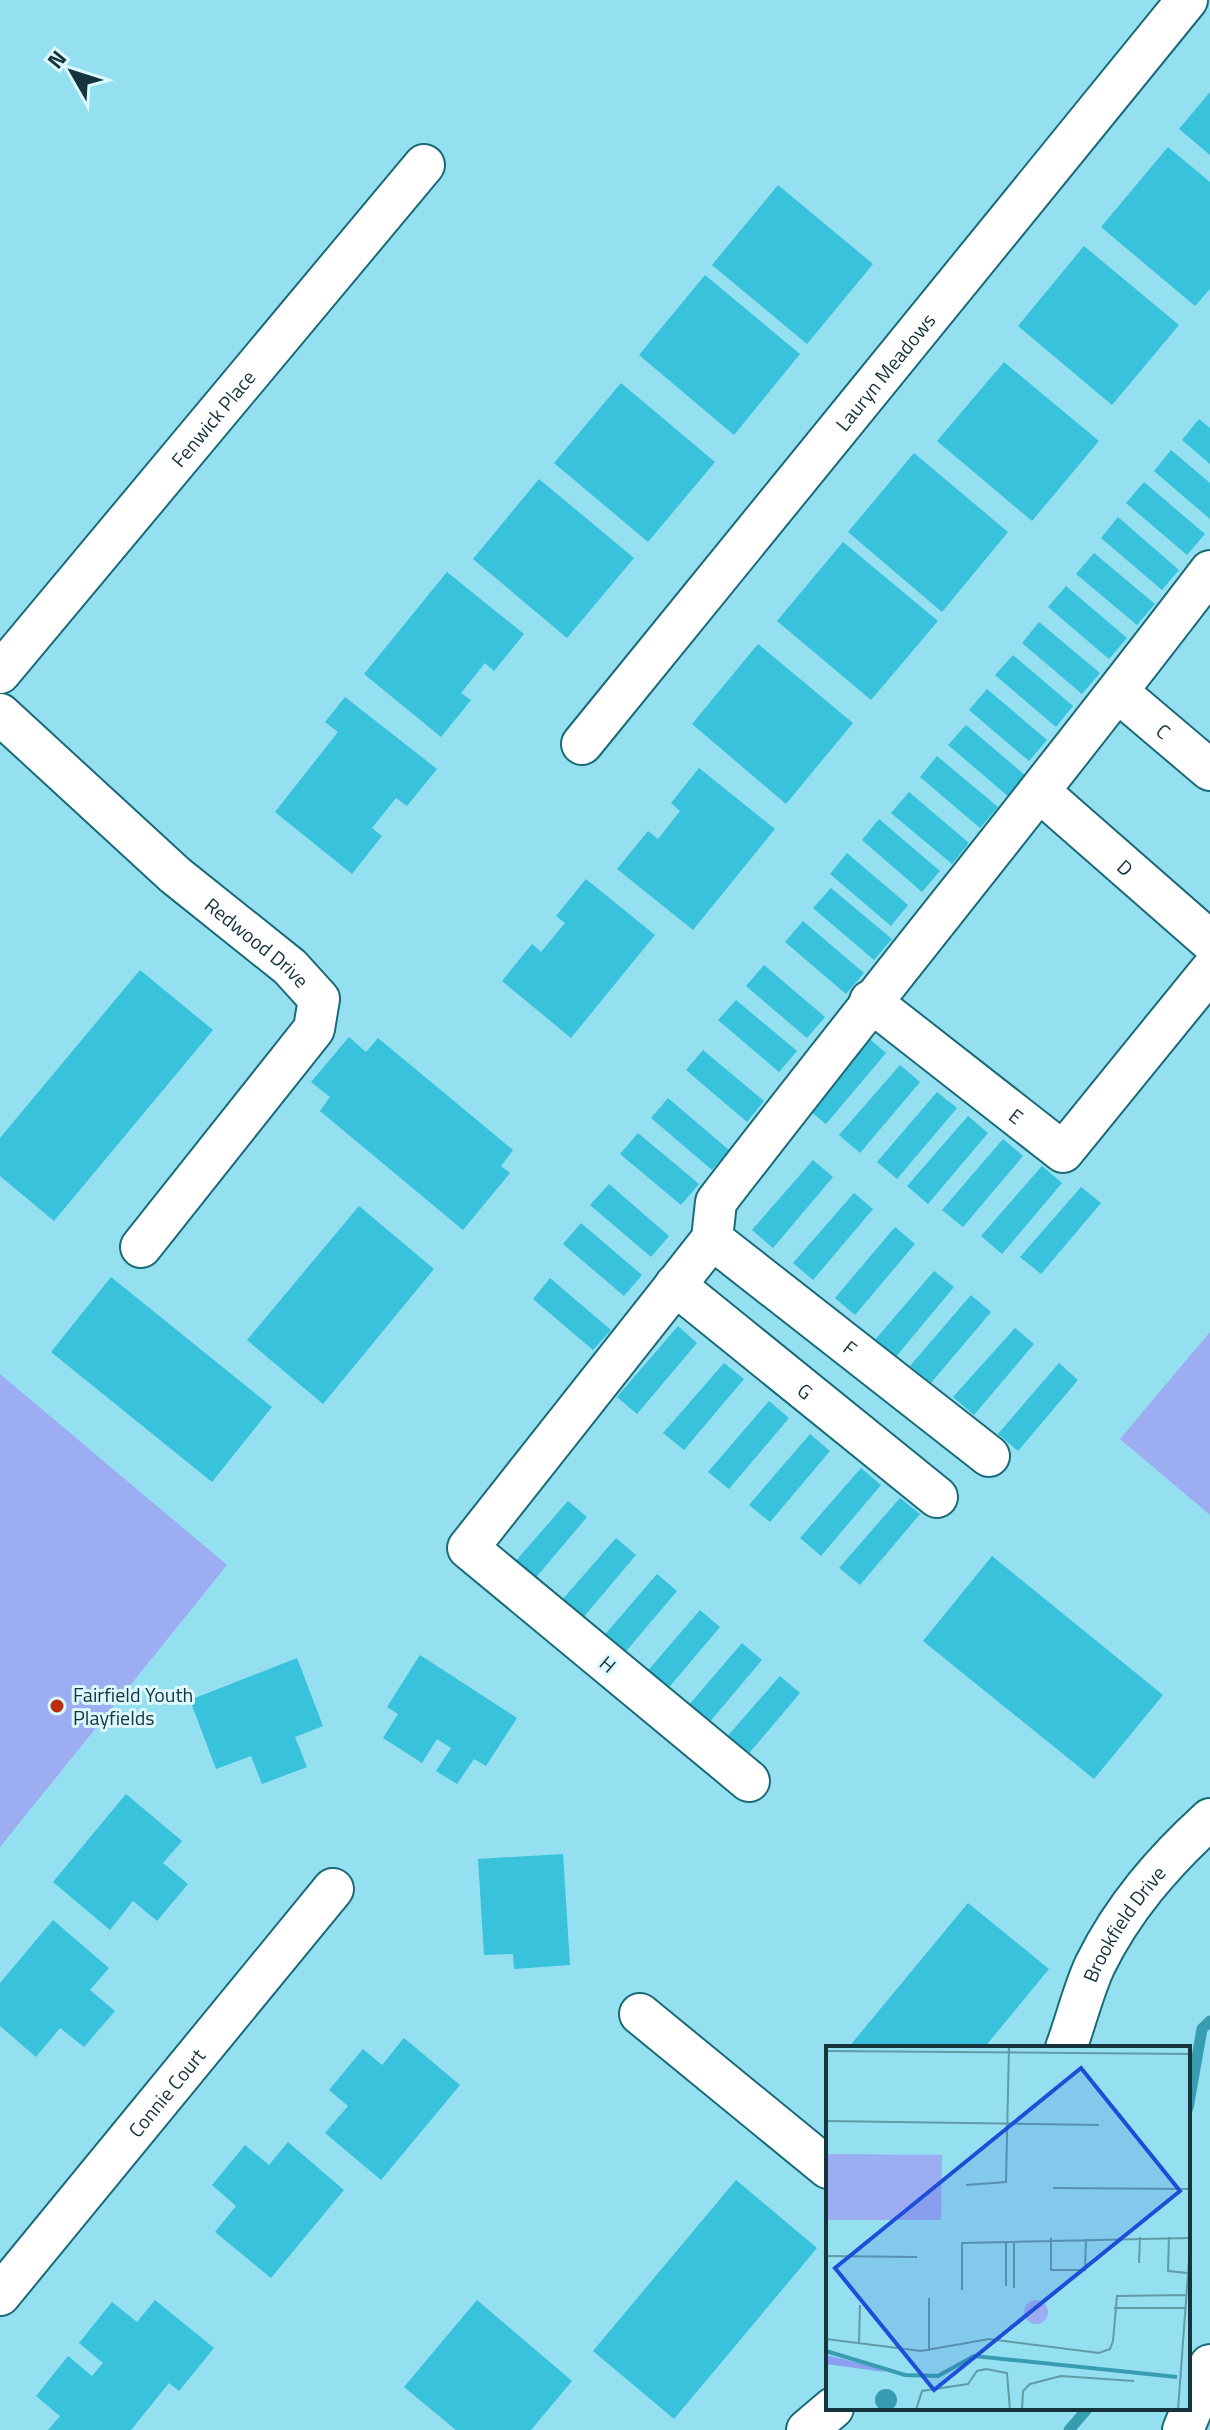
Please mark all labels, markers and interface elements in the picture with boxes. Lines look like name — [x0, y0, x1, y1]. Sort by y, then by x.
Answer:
north arrow — [32, 32, 112, 112]
text: N — [38, 43, 74, 76]
street label: Lauryn Meadows — [827, 306, 942, 437]
street label: Fenwick Place — [163, 363, 263, 474]
street label: C — [1150, 715, 1178, 746]
street label: D — [1111, 851, 1141, 883]
street label: Redwood Drive — [198, 889, 317, 994]
street label: E — [1003, 1100, 1030, 1131]
street label: F — [837, 1332, 864, 1363]
street label: G — [791, 1375, 820, 1407]
street label: H — [593, 1648, 623, 1680]
place label: Fairfield Youth Playfields — [73, 1679, 193, 1733]
marker: Fairfield Youth Playfields — [48, 1697, 66, 1715]
street label: Brookfield Drive — [1074, 1858, 1173, 1987]
street label: Connie Court — [120, 2041, 212, 2144]
inset map — [826, 2046, 1190, 2410]

